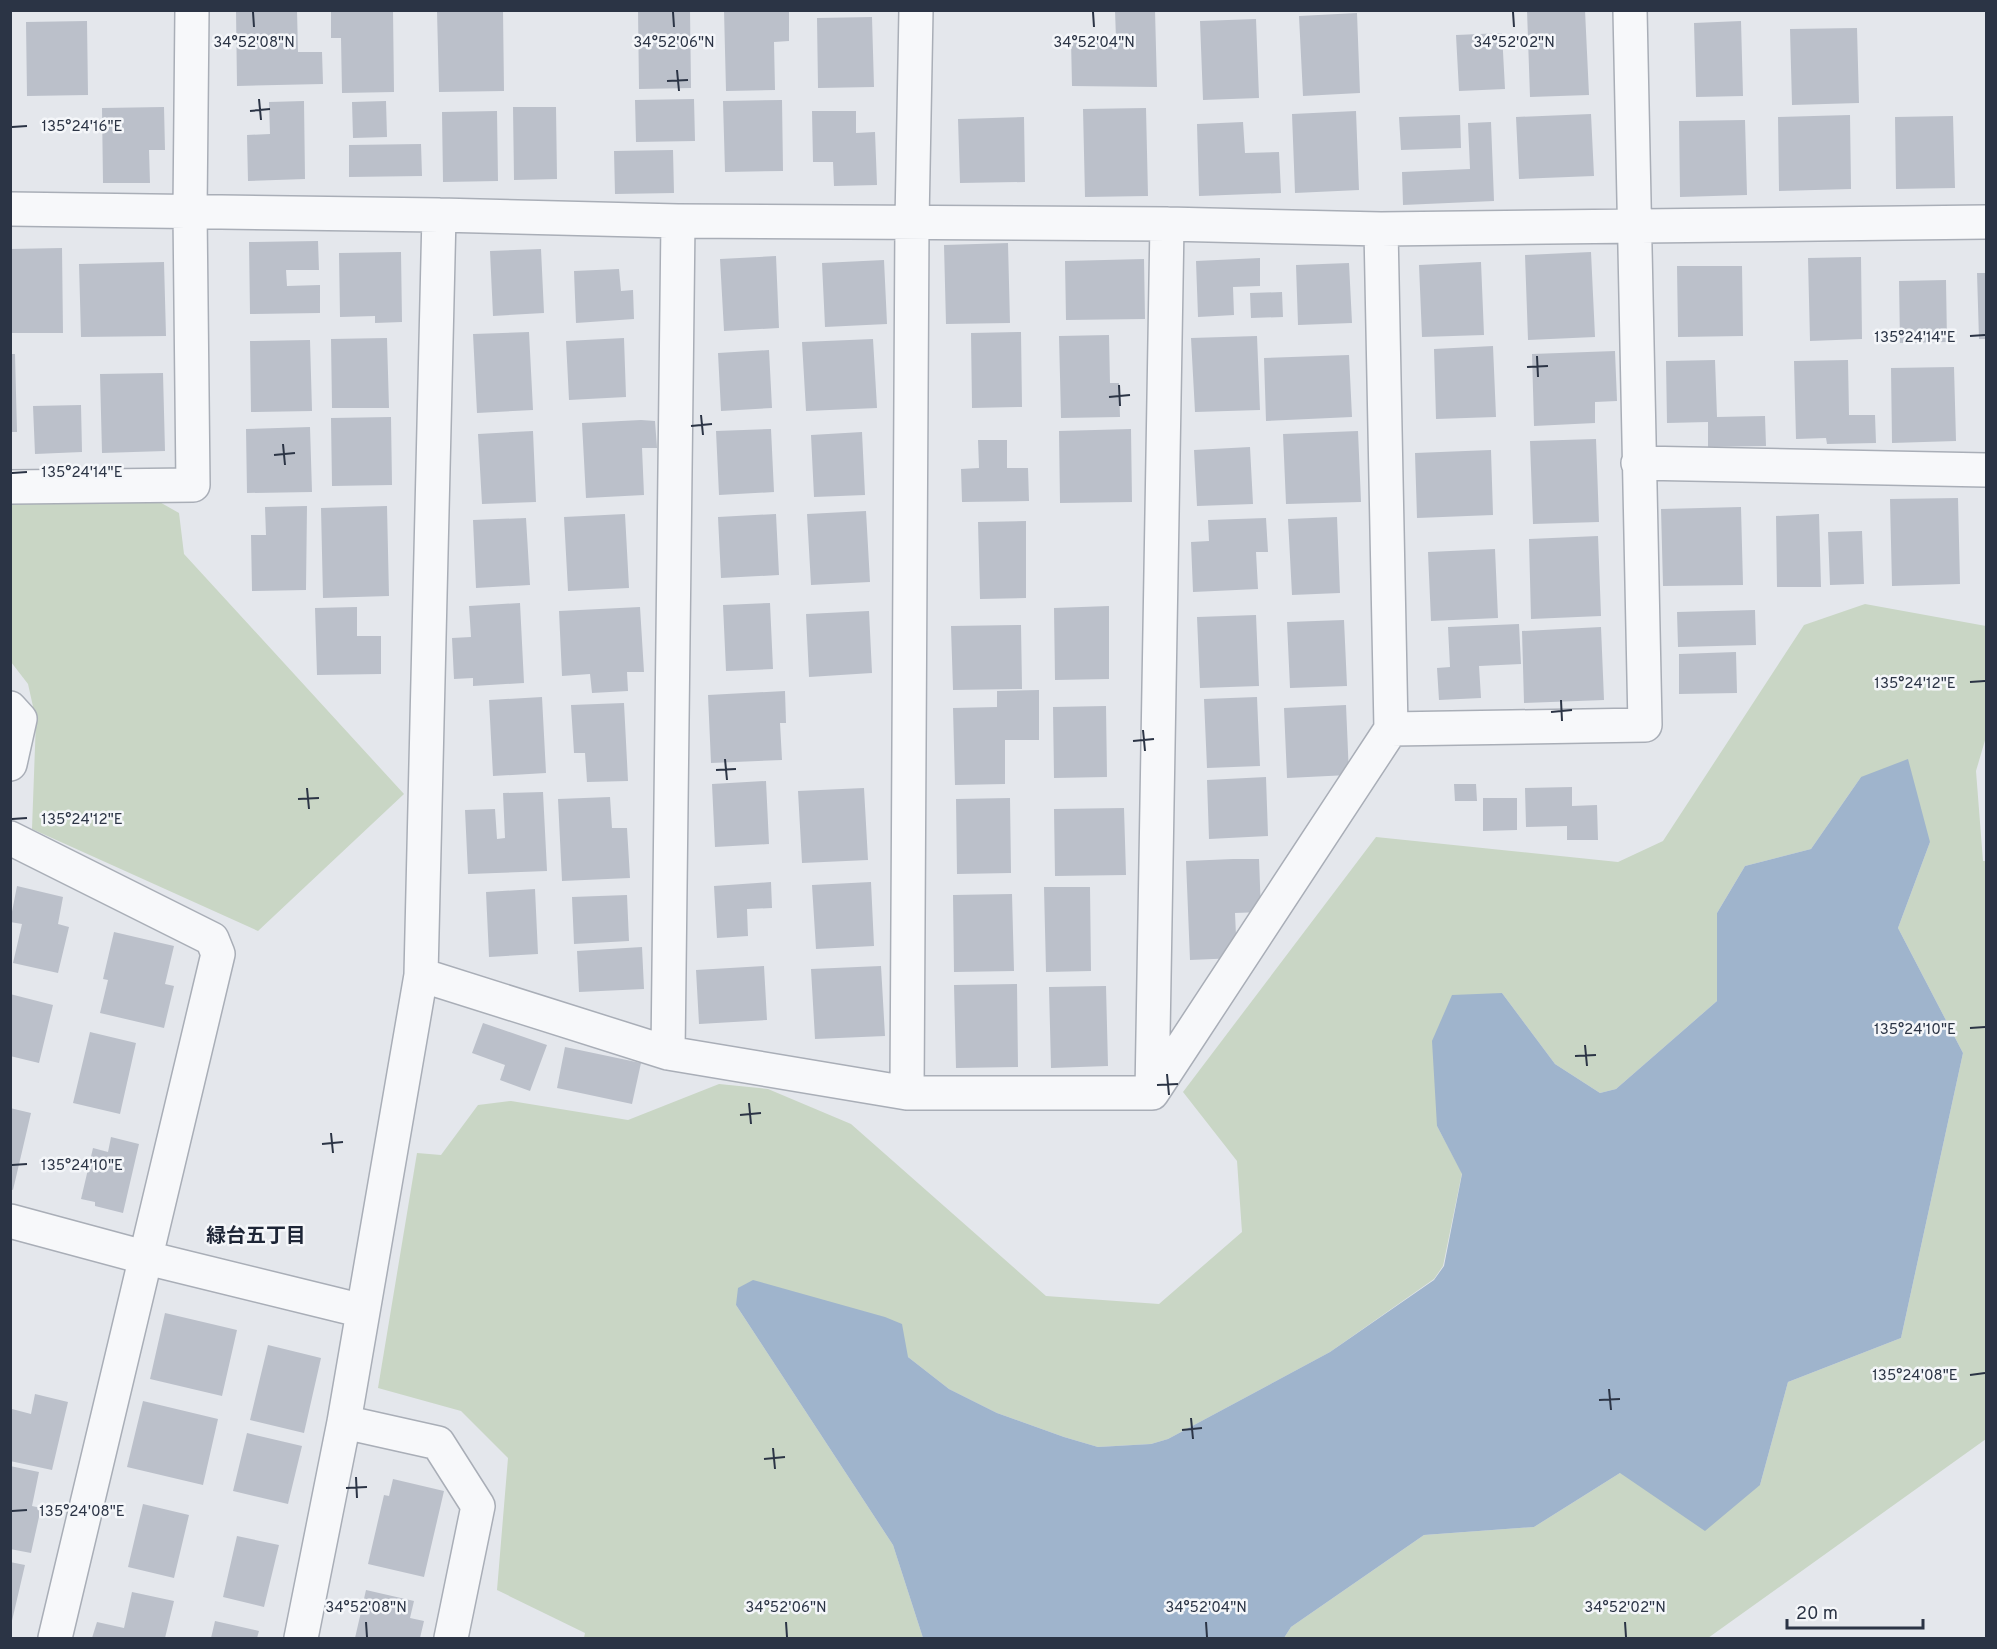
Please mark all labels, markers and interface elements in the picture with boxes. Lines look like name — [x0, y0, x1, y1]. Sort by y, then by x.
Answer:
text: 34°52'08"N — [213, 34, 295, 53]
text: 34°52'06"N — [633, 34, 715, 53]
text: 34°52'04"N — [1053, 34, 1135, 53]
text: 34°52'02"N — [1473, 34, 1555, 53]
text: 135°24'16"E — [41, 118, 123, 137]
text: 135°24'14"E — [1874, 329, 1956, 348]
text: 135°24'14"E — [41, 464, 123, 483]
text: 135°24'12"E — [1874, 675, 1956, 694]
text: 135°24'12"E — [41, 811, 123, 830]
text: 135°24'10"E — [1874, 1021, 1956, 1040]
text: 135°24'10"E — [41, 1157, 123, 1176]
district label: 緑台五丁目 — [206, 1224, 306, 1250]
text: 135°24'08"E — [1872, 1367, 1958, 1386]
text: 135°24'08"E — [39, 1503, 125, 1522]
scale bar — [1787, 1592, 1924, 1630]
text: 34°52'08"N — [325, 1599, 407, 1618]
text: 34°52'06"N — [745, 1599, 827, 1618]
text: 34°52'04"N — [1165, 1599, 1247, 1618]
text: 34°52'02"N — [1584, 1599, 1666, 1618]
text: 20 m — [1796, 1603, 1838, 1626]

